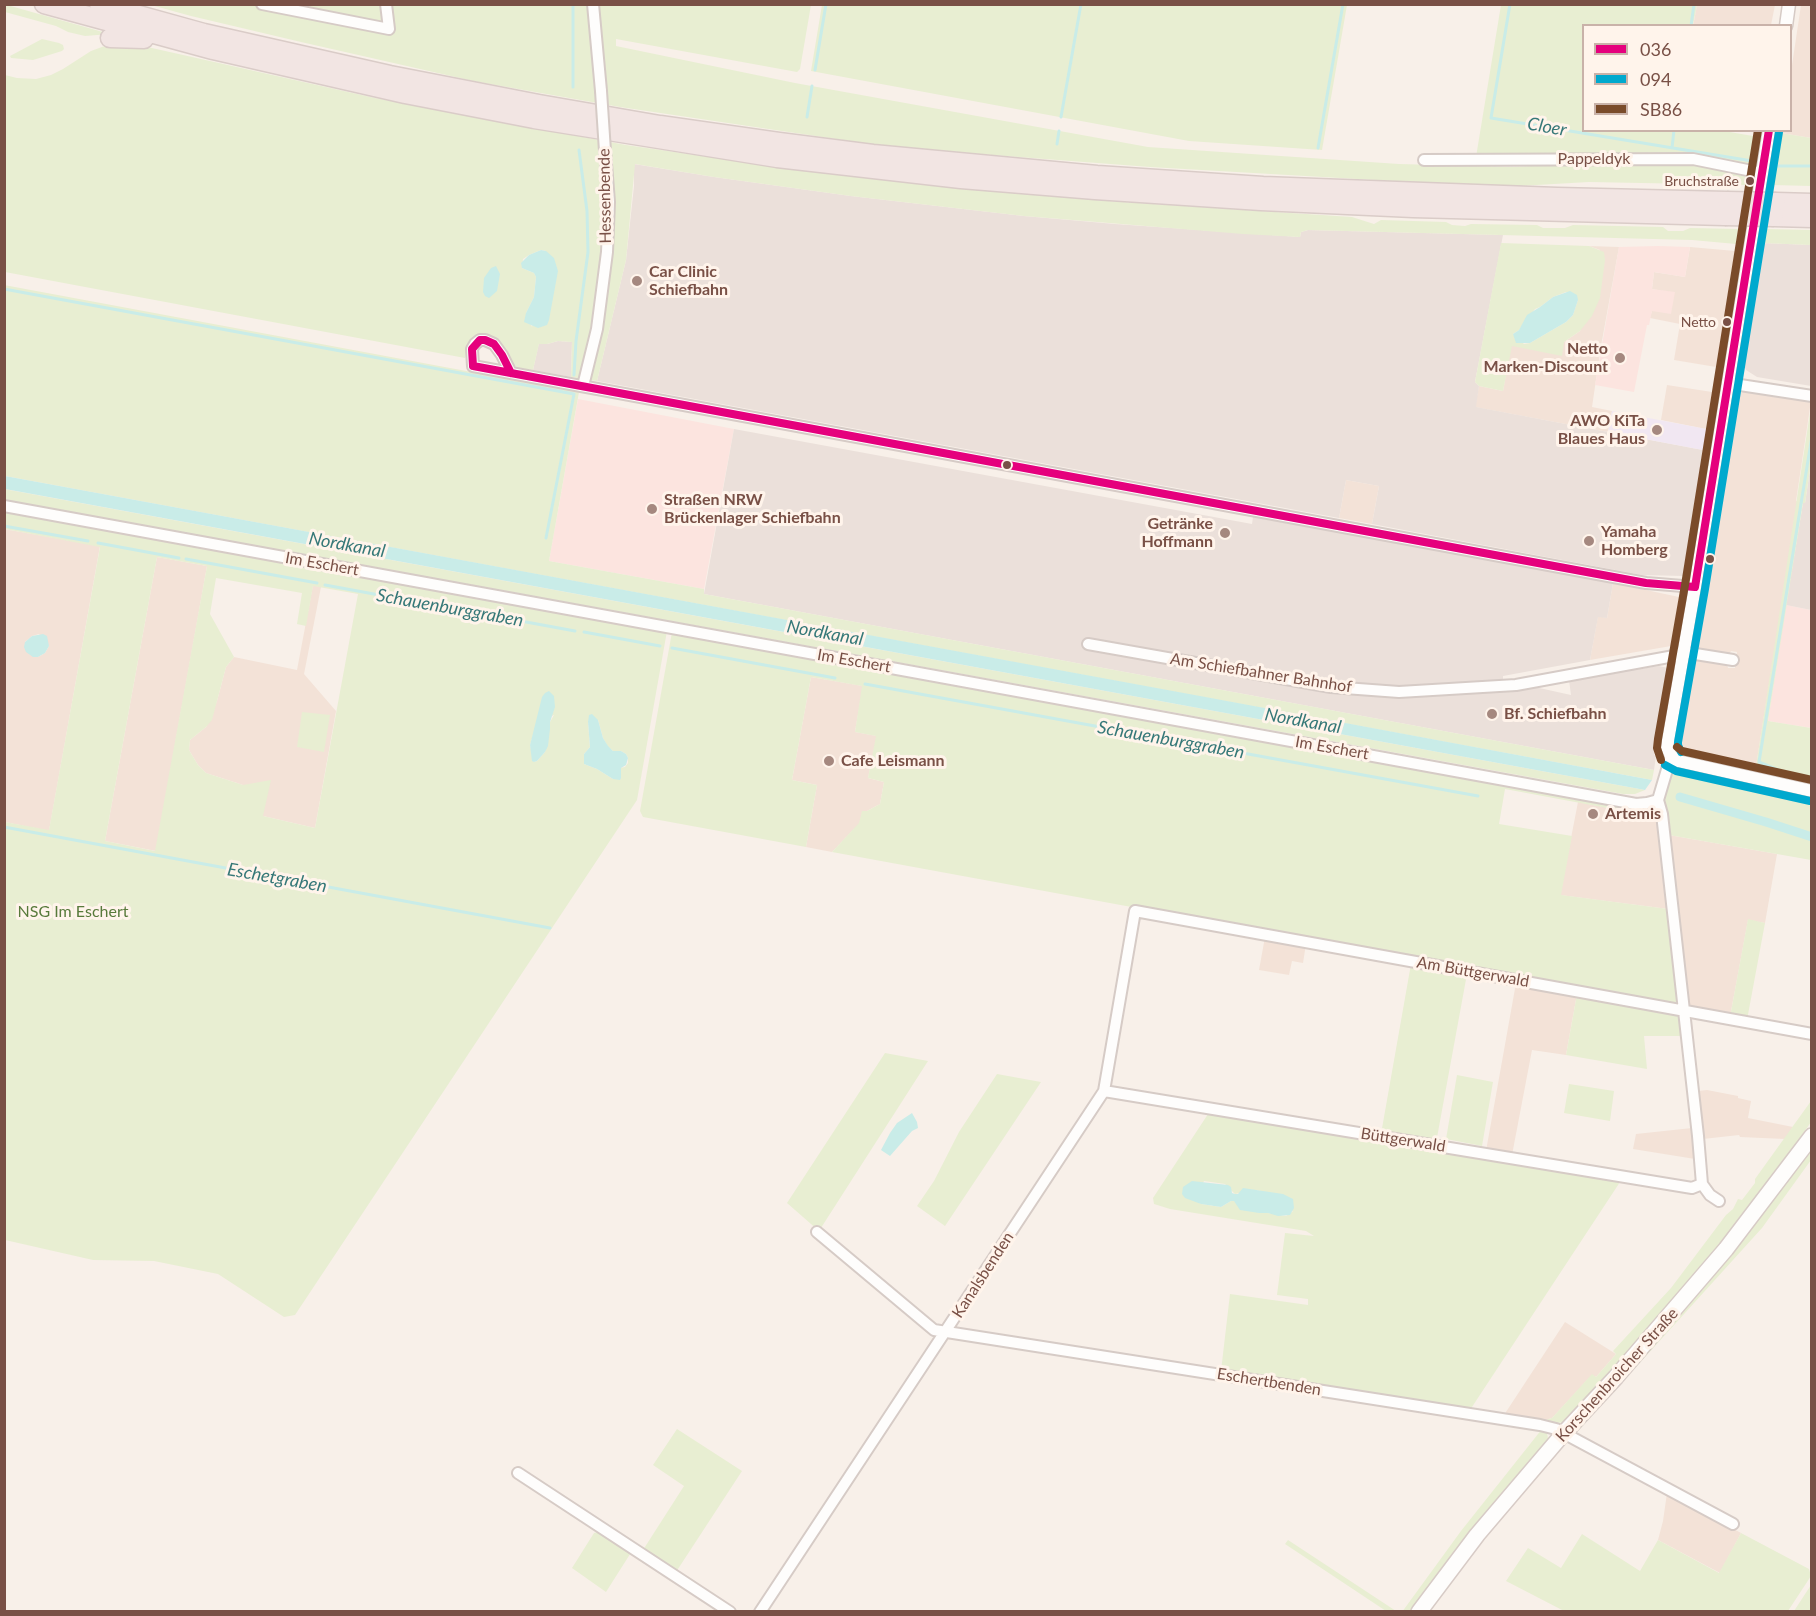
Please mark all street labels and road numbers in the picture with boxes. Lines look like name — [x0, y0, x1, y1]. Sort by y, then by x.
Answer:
street label: Hessenbende — [595, 148, 615, 244]
street label: Pappeldyk — [1558, 149, 1630, 169]
street label: Im Eschert — [284, 548, 360, 580]
street label: Im Eschert — [816, 645, 892, 677]
street label: Am Schiefbahner Bahnhof — [1169, 649, 1353, 697]
street label: Im Eschert — [1294, 732, 1370, 764]
street label: Am Büttgerwald — [1415, 953, 1531, 991]
street label: Büttgerwald — [1359, 1124, 1447, 1156]
street label: Kanalsbenden — [948, 1228, 1018, 1322]
street label: Korschenbroicher Straße — [1552, 1304, 1682, 1446]
street label: Eschertbenden — [1216, 1364, 1322, 1400]

